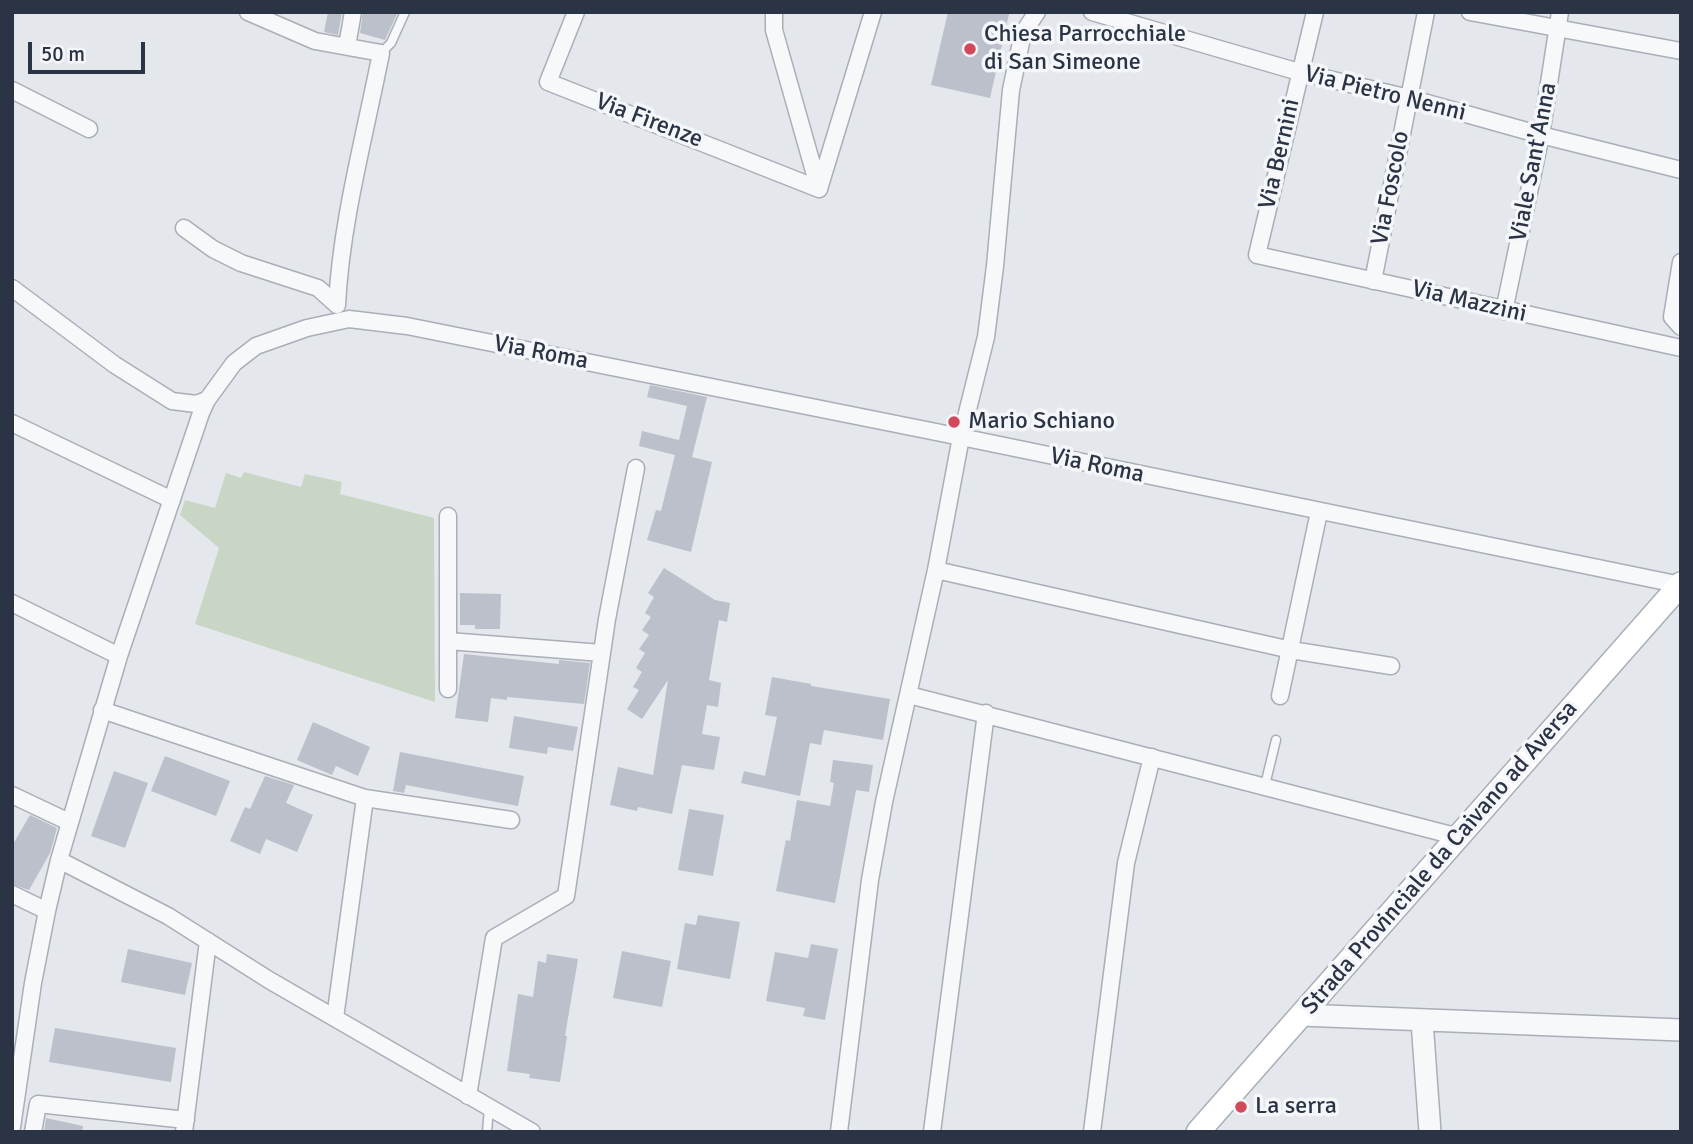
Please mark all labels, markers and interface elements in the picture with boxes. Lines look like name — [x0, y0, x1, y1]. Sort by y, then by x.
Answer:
place label: Chiesa Parrocchiale di San Simeone — [984, 21, 1186, 77]
scale bar — [32, 28, 149, 72]
text: 50 m — [41, 41, 85, 67]
marker: Chiesa Parrocchiale di San Simeone — [962, 41, 978, 57]
street label: Via Pietro Nenni — [1301, 60, 1469, 128]
street label: Viale Sant'Anna — [1504, 80, 1564, 244]
street label: Via Firenze — [591, 87, 707, 155]
street label: Via Bernini — [1253, 96, 1307, 212]
street label: Via Foscolo — [1366, 129, 1416, 247]
street label: Via Mazzini — [1409, 275, 1529, 329]
street label: Via Roma — [491, 330, 591, 376]
place label: Mario Schiano — [968, 408, 1115, 436]
marker: Mario Schiano — [946, 414, 962, 430]
street label: Via Roma — [1047, 442, 1147, 490]
street label: Strada Provinciale da Caivano ad Aversa — [1296, 695, 1584, 1021]
place label: La serra — [1255, 1093, 1337, 1121]
marker: La serra — [1233, 1099, 1249, 1115]

